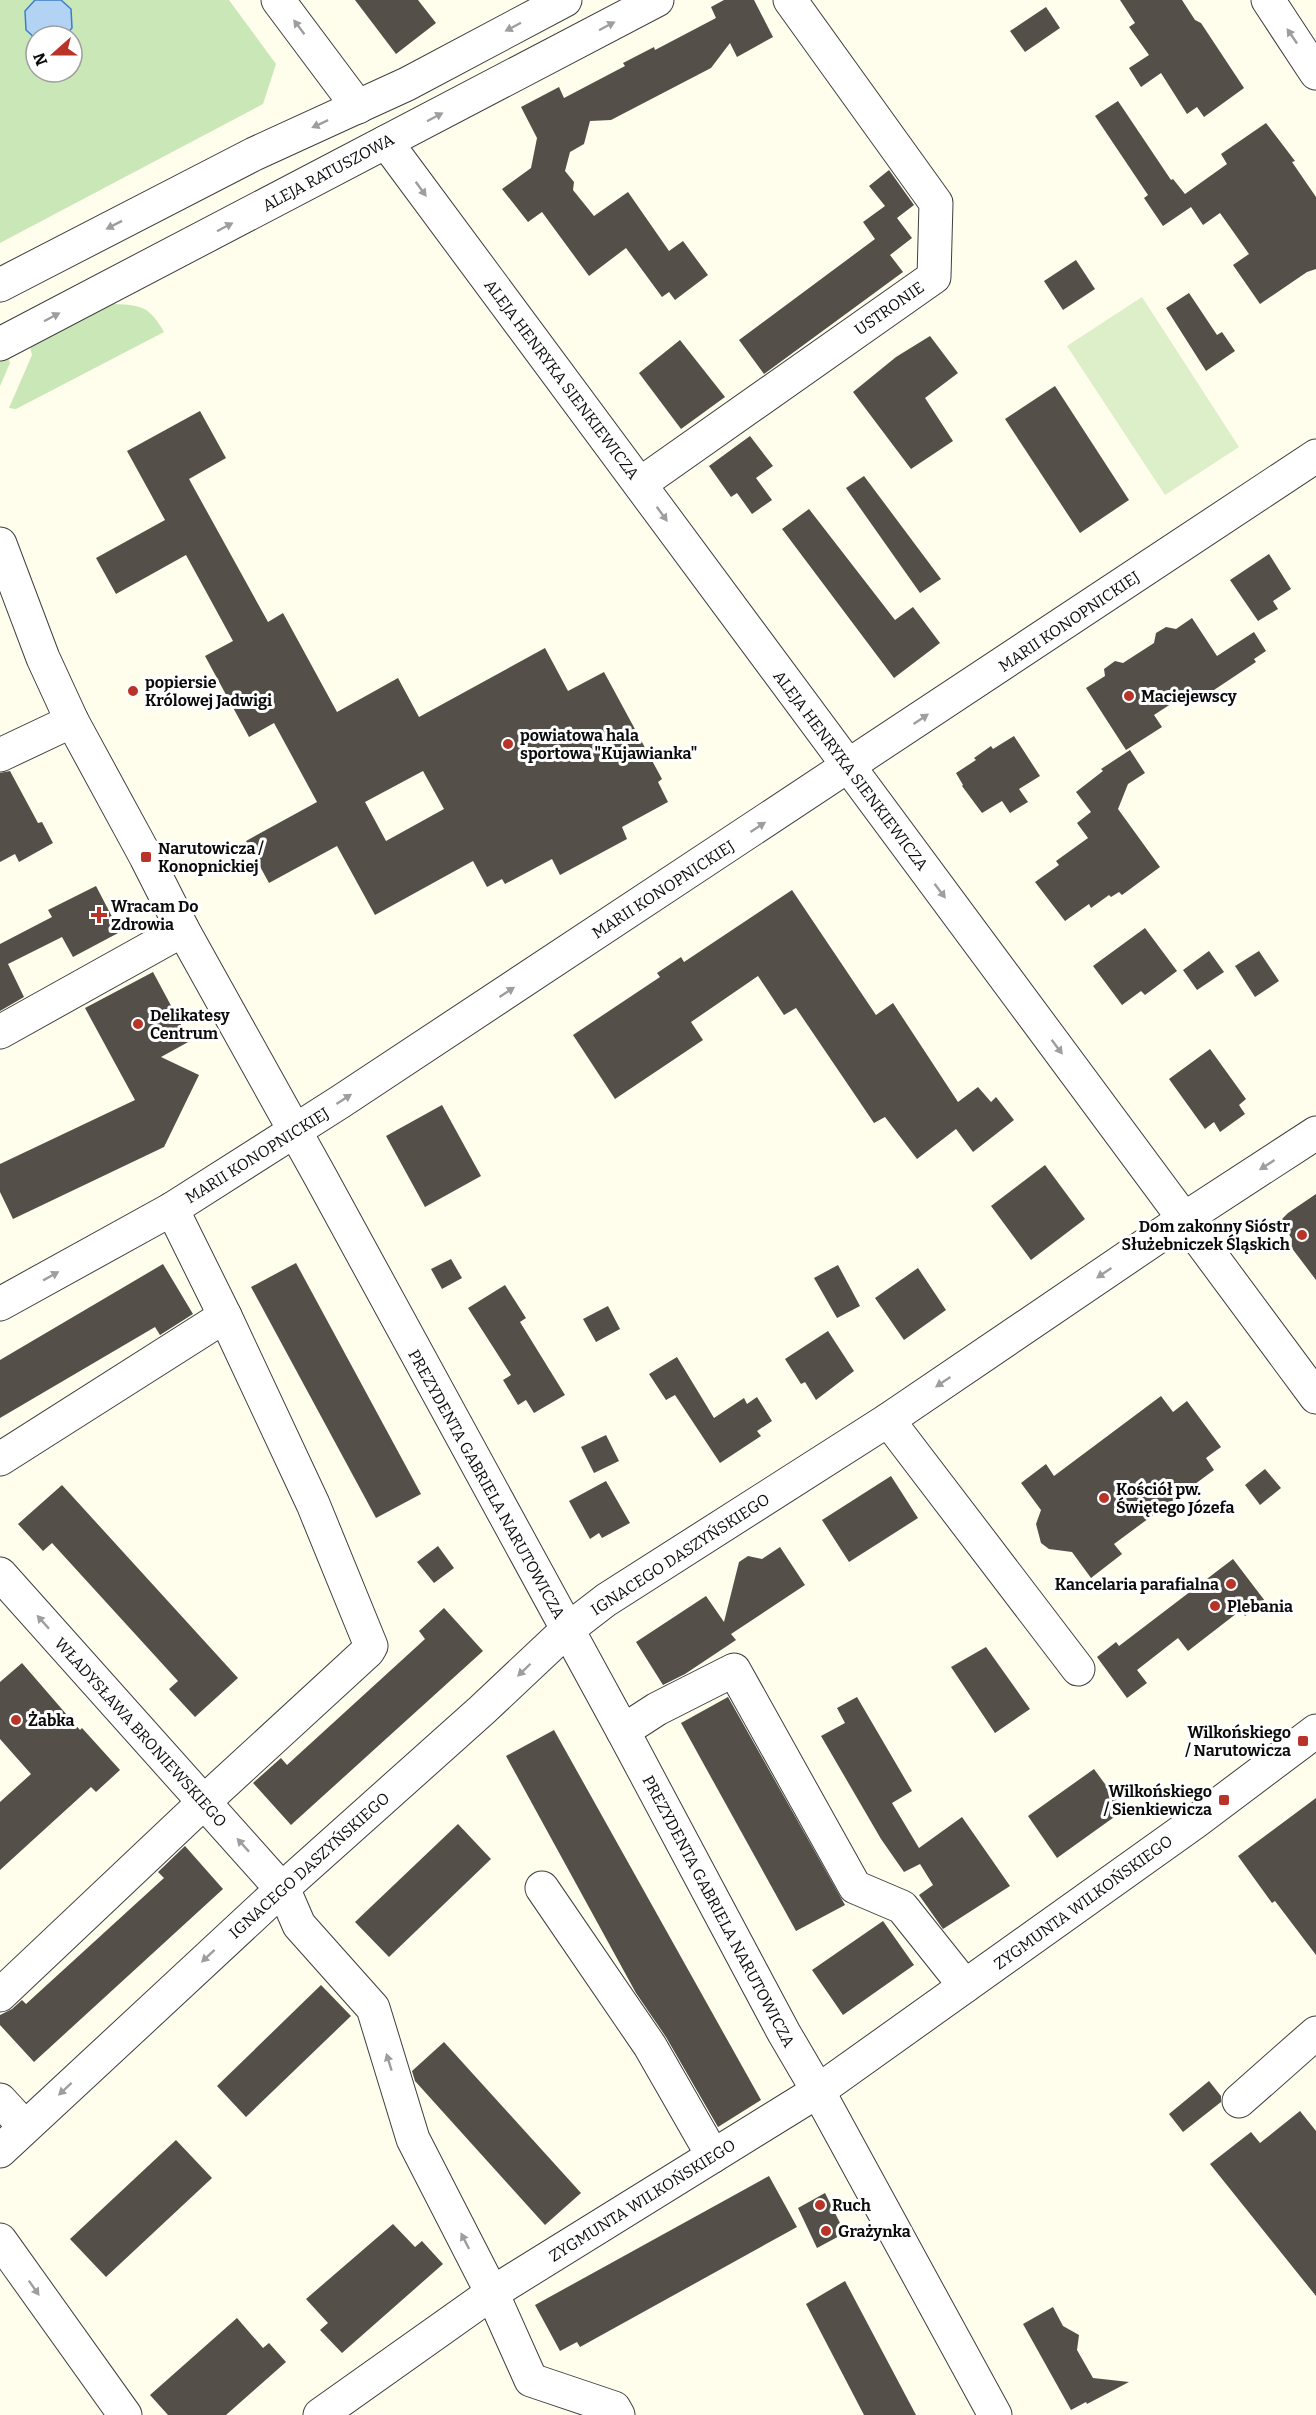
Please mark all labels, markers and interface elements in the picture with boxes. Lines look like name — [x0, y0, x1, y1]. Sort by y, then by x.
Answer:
one-way arrow — [293, 20, 305, 36]
one-way arrow — [599, 21, 616, 31]
one-way arrow — [504, 22, 521, 32]
north arrow — [24, 24, 84, 84]
one-way arrow — [1286, 29, 1298, 45]
text: N — [29, 50, 52, 68]
one-way arrow — [426, 112, 443, 122]
one-way arrow — [310, 119, 328, 129]
street label: ALEJA RATUSZOWA — [259, 129, 398, 215]
one-way arrow — [414, 182, 426, 197]
one-way arrow — [106, 221, 123, 230]
one-way arrow — [216, 222, 233, 232]
street label: ALEJA HENRYKA SIENKIEWICZA — [480, 276, 643, 483]
street label: USTRONIE — [851, 278, 928, 339]
one-way arrow — [44, 312, 61, 322]
one-way arrow — [656, 506, 668, 522]
street label: MARII KONOPNICKIEJ — [995, 567, 1143, 676]
street label: ALEJA HENRYKA SIENKIEWICZA — [769, 667, 932, 874]
place label: popiersie Królowej Jadwigi — [145, 673, 272, 710]
marker: popiersie Królowej Jadwigi — [126, 684, 140, 698]
place label: Maciejewscy — [1141, 687, 1237, 706]
marker: Maciejewscy — [1122, 689, 1136, 703]
one-way arrow — [912, 714, 929, 725]
place label: powiatowa hala sportowa "Kujawianka" — [520, 726, 698, 763]
marker: powiatowa hala sportowa "Kujawianka" — [501, 737, 515, 751]
one-way arrow — [750, 822, 766, 833]
street label: MARII KONOPNICKIEJ — [588, 836, 738, 943]
place label: Narutowicza / Konopnickiej — [158, 839, 264, 876]
marker: Narutowicza / Konopnickiej — [139, 850, 153, 864]
one-way arrow — [934, 883, 946, 898]
place label: Wracam Do Zdrowia — [111, 897, 199, 934]
marker: Wracam Do Zdrowia — [92, 908, 106, 922]
one-way arrow — [499, 986, 515, 998]
place label: Delikatesy Centrum — [150, 1006, 230, 1043]
marker: Delikatesy Centrum — [131, 1017, 145, 1031]
one-way arrow — [1050, 1040, 1062, 1055]
one-way arrow — [336, 1093, 352, 1105]
street label: MARII KONOPNICKIEJ — [182, 1103, 333, 1207]
one-way arrow — [1259, 1159, 1275, 1170]
place label: Dom zakonny Sióstr Służebniczek Śląskich — [1121, 1217, 1290, 1254]
marker: Dom zakonny Sióstr Służebniczek Śląskich — [1295, 1228, 1309, 1242]
one-way arrow — [1097, 1267, 1113, 1279]
one-way arrow — [43, 1271, 60, 1281]
street label: PREZYDENTA GABRIELA NARUTOWICZA — [404, 1346, 569, 1623]
one-way arrow — [935, 1376, 951, 1387]
place label: Kościół pw. Świętego Józefa — [1116, 1480, 1234, 1517]
street label: IGNACEGO DASZYŃSKIEGO — [587, 1489, 773, 1619]
marker: Kościół pw. Świętego Józefa — [1097, 1491, 1111, 1505]
place label: Kancelaria parafialna — [1055, 1575, 1219, 1594]
marker: Kancelaria parafialna — [1224, 1577, 1238, 1591]
place label: Plebania — [1227, 1597, 1293, 1616]
marker: Plebania — [1208, 1599, 1222, 1613]
one-way arrow — [37, 1615, 50, 1630]
street label: WŁADYSŁAWA BRONIEWSKIEGO — [51, 1634, 231, 1831]
one-way arrow — [516, 1663, 531, 1677]
place label: Żabka — [28, 1711, 75, 1730]
marker: Żabka — [9, 1713, 23, 1727]
place label: Wilkońskiego / Narutowicza — [1184, 1723, 1291, 1760]
marker: Wilkońskiego / Narutowicza — [1296, 1734, 1310, 1748]
street label: PREZYDENTA GABRIELA NARUTOWICZA — [639, 1772, 799, 2051]
place label: Wilkońskiego / Sienkiewicza — [1103, 1782, 1212, 1819]
street label: IGNACEGO DASZYŃSKIEGO — [225, 1788, 393, 1942]
marker: Wilkońskiego / Sienkiewicza — [1217, 1793, 1231, 1807]
street label: ZYGMUNTA WILKOŃSKIEGO — [990, 1830, 1176, 1974]
one-way arrow — [237, 1838, 250, 1853]
one-way arrow — [201, 1949, 215, 1963]
one-way arrow — [384, 2053, 393, 2071]
one-way arrow — [58, 2082, 73, 2095]
street label: ZYGMUNTA WILKOŃSKIEGO — [545, 2134, 739, 2266]
place label: Ruch — [832, 2196, 871, 2215]
marker: Ruch — [813, 2198, 827, 2212]
place label: Grażynka — [838, 2222, 911, 2241]
marker: Grażynka — [819, 2224, 833, 2238]
one-way arrow — [460, 2232, 470, 2249]
one-way arrow — [28, 2279, 40, 2295]

